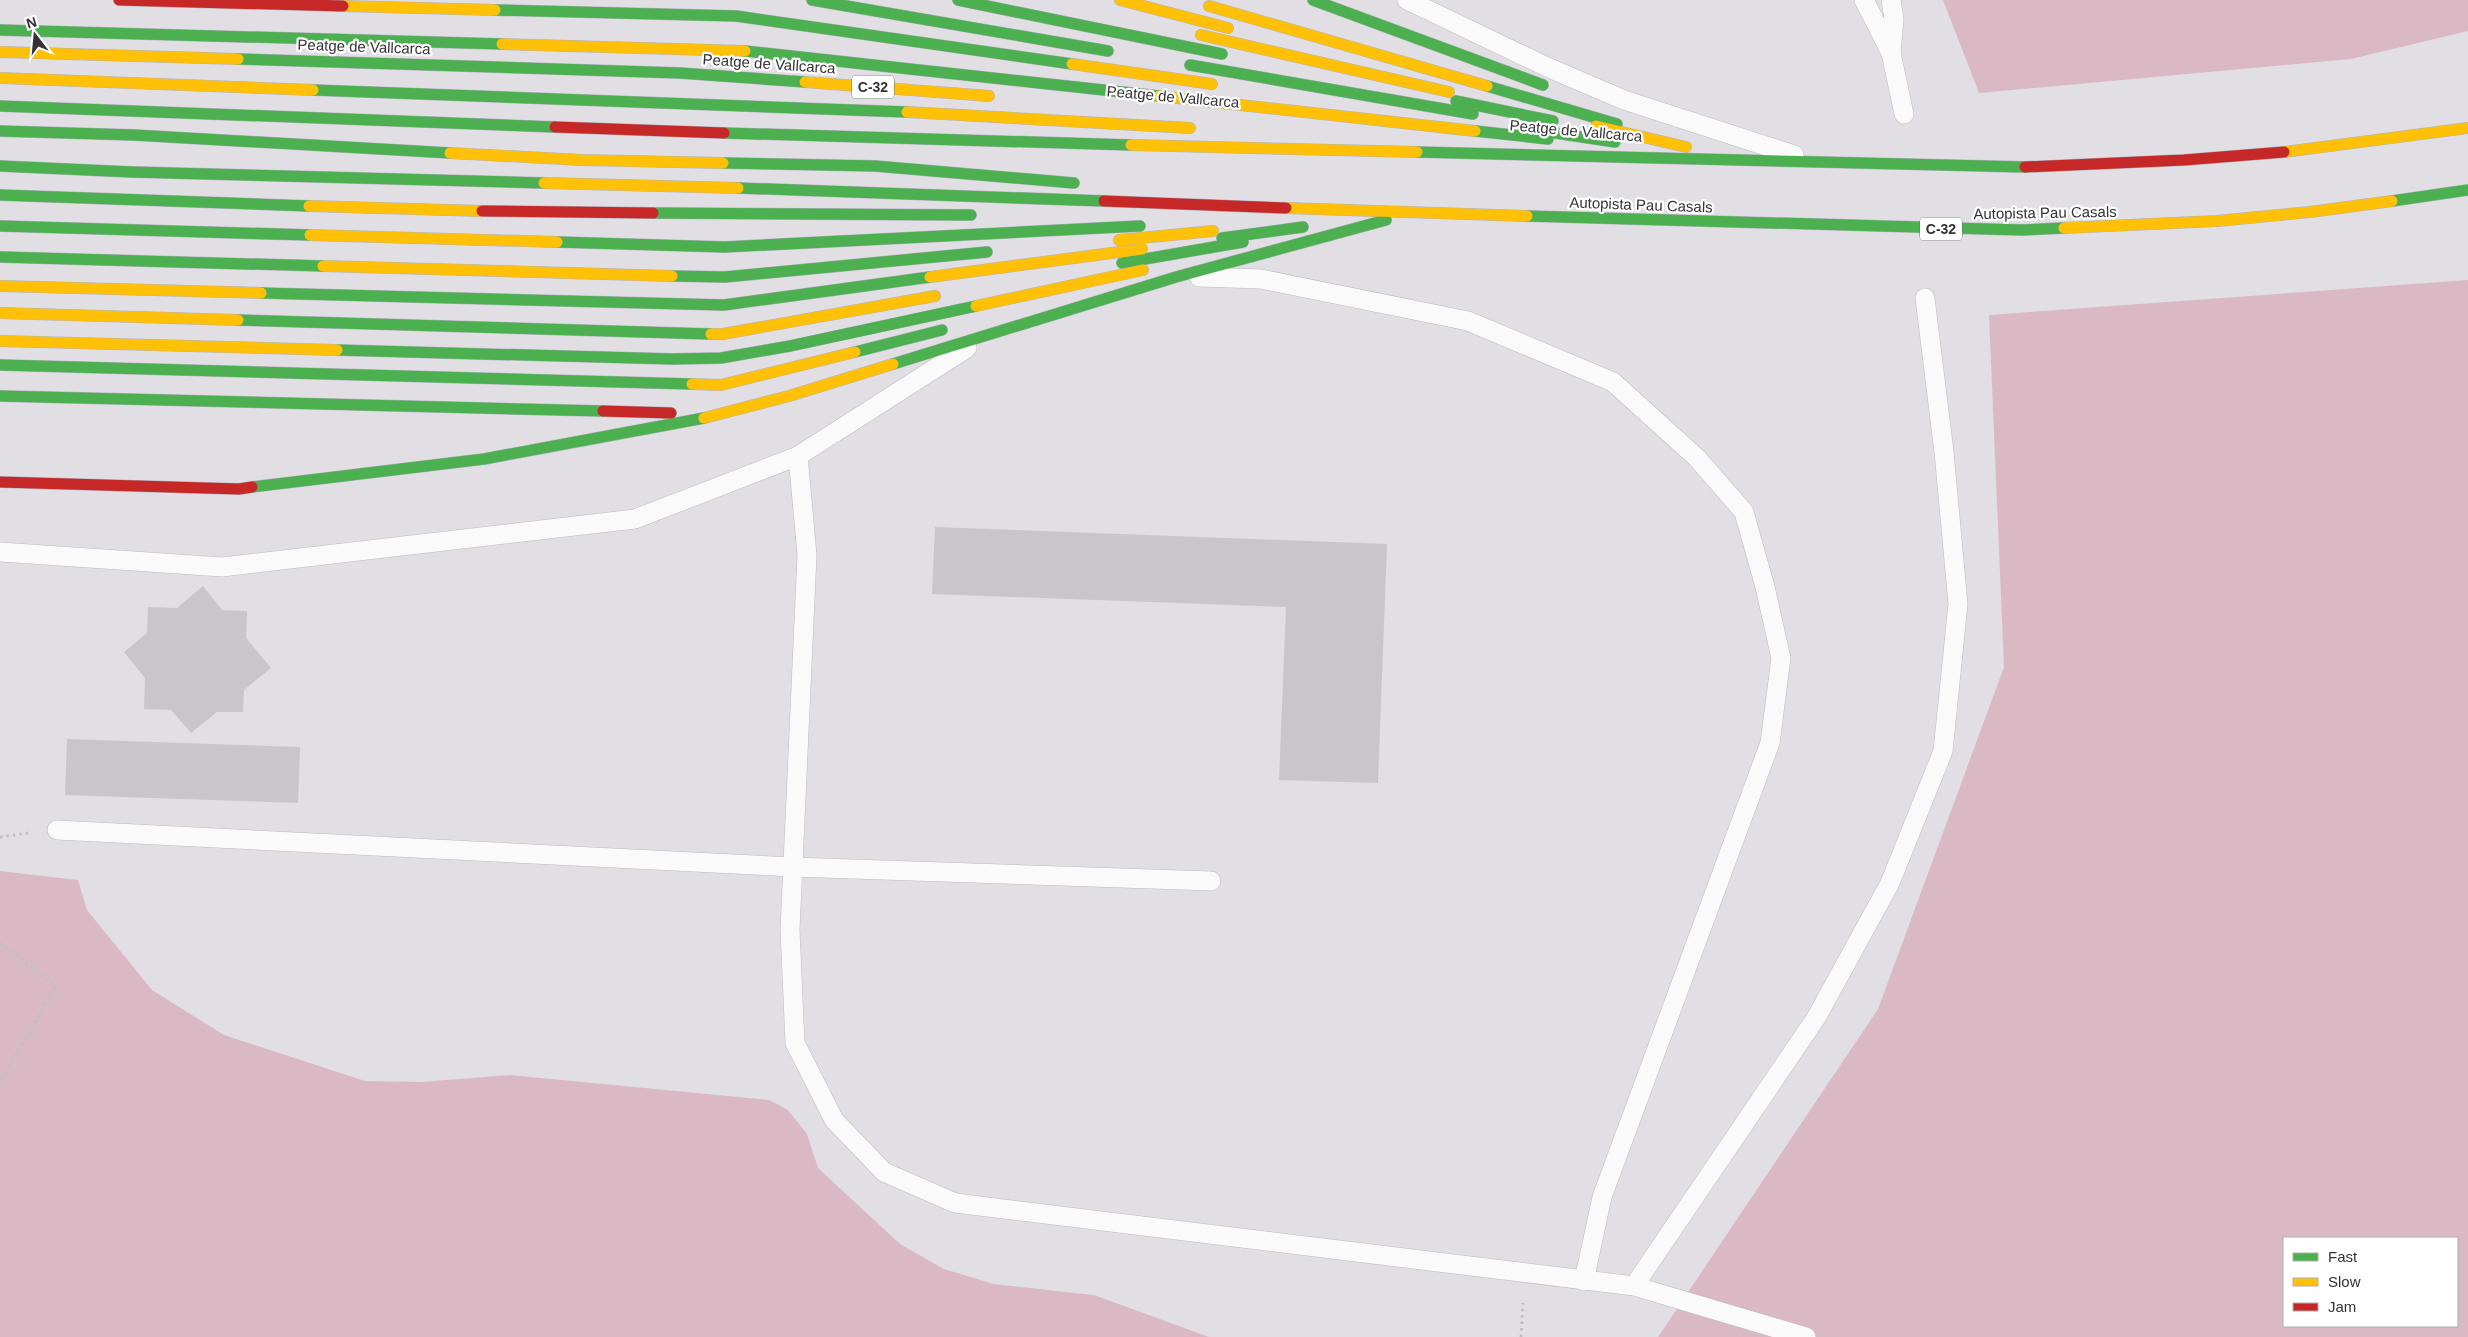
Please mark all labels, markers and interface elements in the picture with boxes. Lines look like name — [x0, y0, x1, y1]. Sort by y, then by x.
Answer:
north arrow — [10, 10, 60, 60]
text: N — [24, 13, 38, 32]
street label: Peatge de Vallcarca — [297, 36, 432, 57]
street label: Peatge de Vallcarca — [702, 50, 837, 77]
road number: C-32 — [852, 75, 894, 98]
street label: Peatge de Vallcarca — [1106, 82, 1241, 111]
street label: Peatge de Vallcarca — [1509, 116, 1644, 145]
street label: Autopista Pau Casals — [1569, 194, 1713, 215]
street label: Autopista Pau Casals — [1973, 203, 2117, 222]
road number: C-32 — [1920, 218, 1962, 240]
legend — [2283, 1237, 2458, 1327]
text: Fast — [2328, 1248, 2358, 1265]
text: Slow — [2328, 1273, 2361, 1290]
text: Jam — [2328, 1298, 2356, 1315]

